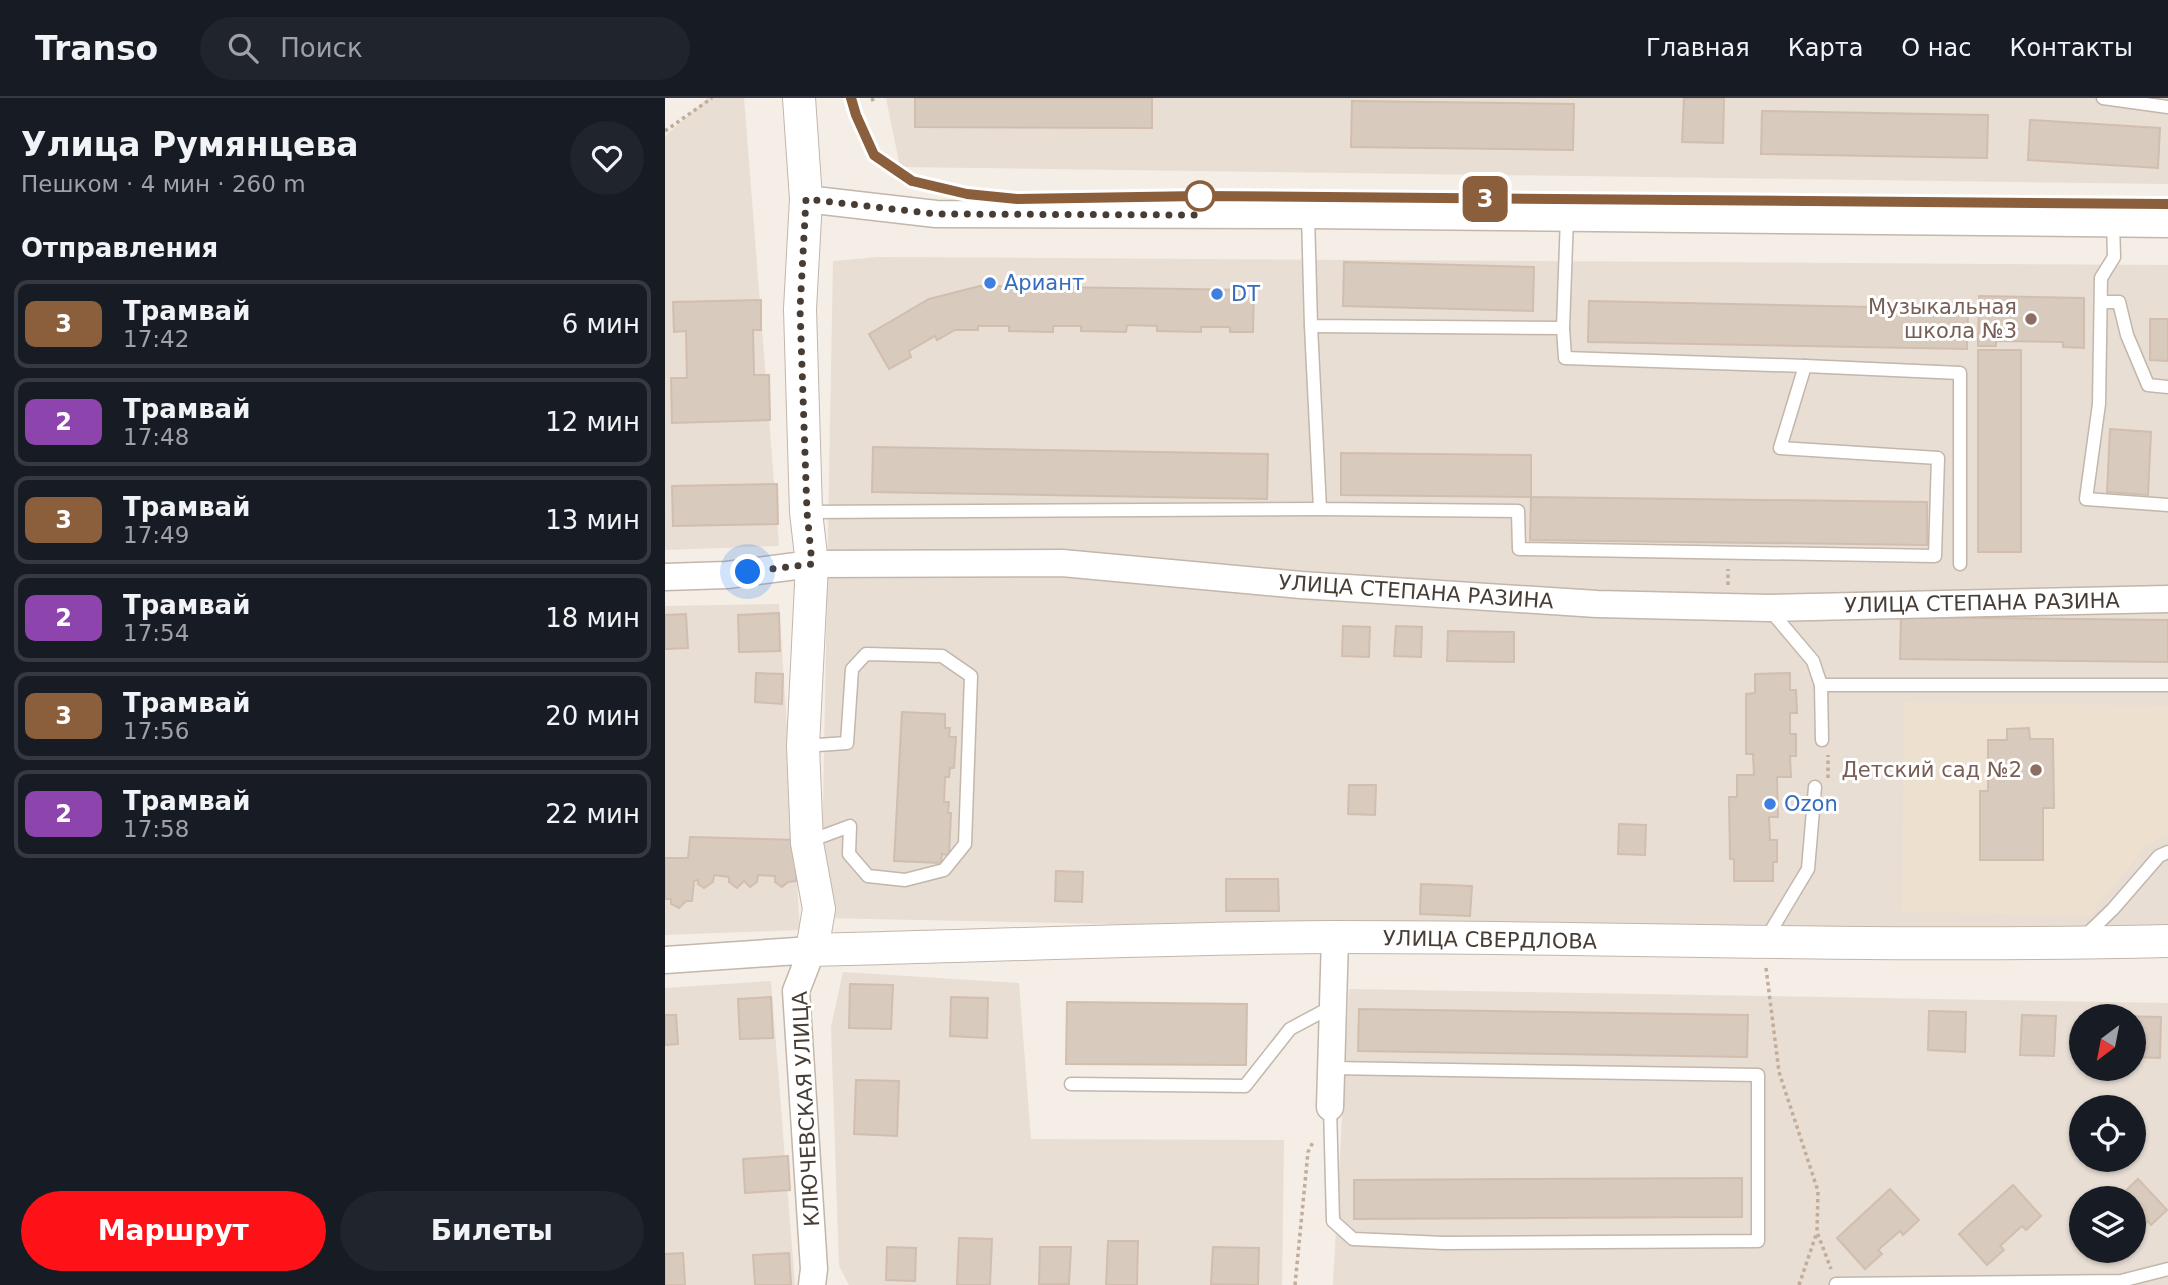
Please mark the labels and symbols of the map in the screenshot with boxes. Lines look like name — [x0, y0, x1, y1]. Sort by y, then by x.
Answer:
line badge: 3 — [1462, 176, 1508, 222]
unlabelled marker — [1185, 181, 1215, 211]
place label: Ариант — [1004, 271, 1084, 295]
marker: Ариант — [982, 275, 998, 291]
place label: DT — [1231, 282, 1260, 306]
marker: DT — [1209, 286, 1225, 302]
place label: Музыкальная школа №3 — [1868, 295, 2017, 343]
marker: Музыкальная школа №3 — [2023, 311, 2039, 327]
your location — [730, 554, 765, 589]
street label: УЛИЦА СТЕПАНА РАЗИНА — [1278, 570, 1555, 614]
street label: УЛИЦА СТЕПАНА РАЗИНА — [1844, 589, 2121, 617]
place label: Детский сад №2 — [1841, 758, 2022, 782]
marker: Детский сад №2 — [2028, 762, 2044, 778]
place label: Ozon — [1784, 792, 1838, 816]
marker: Ozon — [1762, 796, 1778, 812]
street label: УЛИЦА СВЕРДЛОВА — [1383, 926, 1598, 954]
street label: КЛЮЧЕВСКАЯ УЛИЦА — [788, 990, 824, 1227]
north arrow — [2069, 1004, 2145, 1082]

